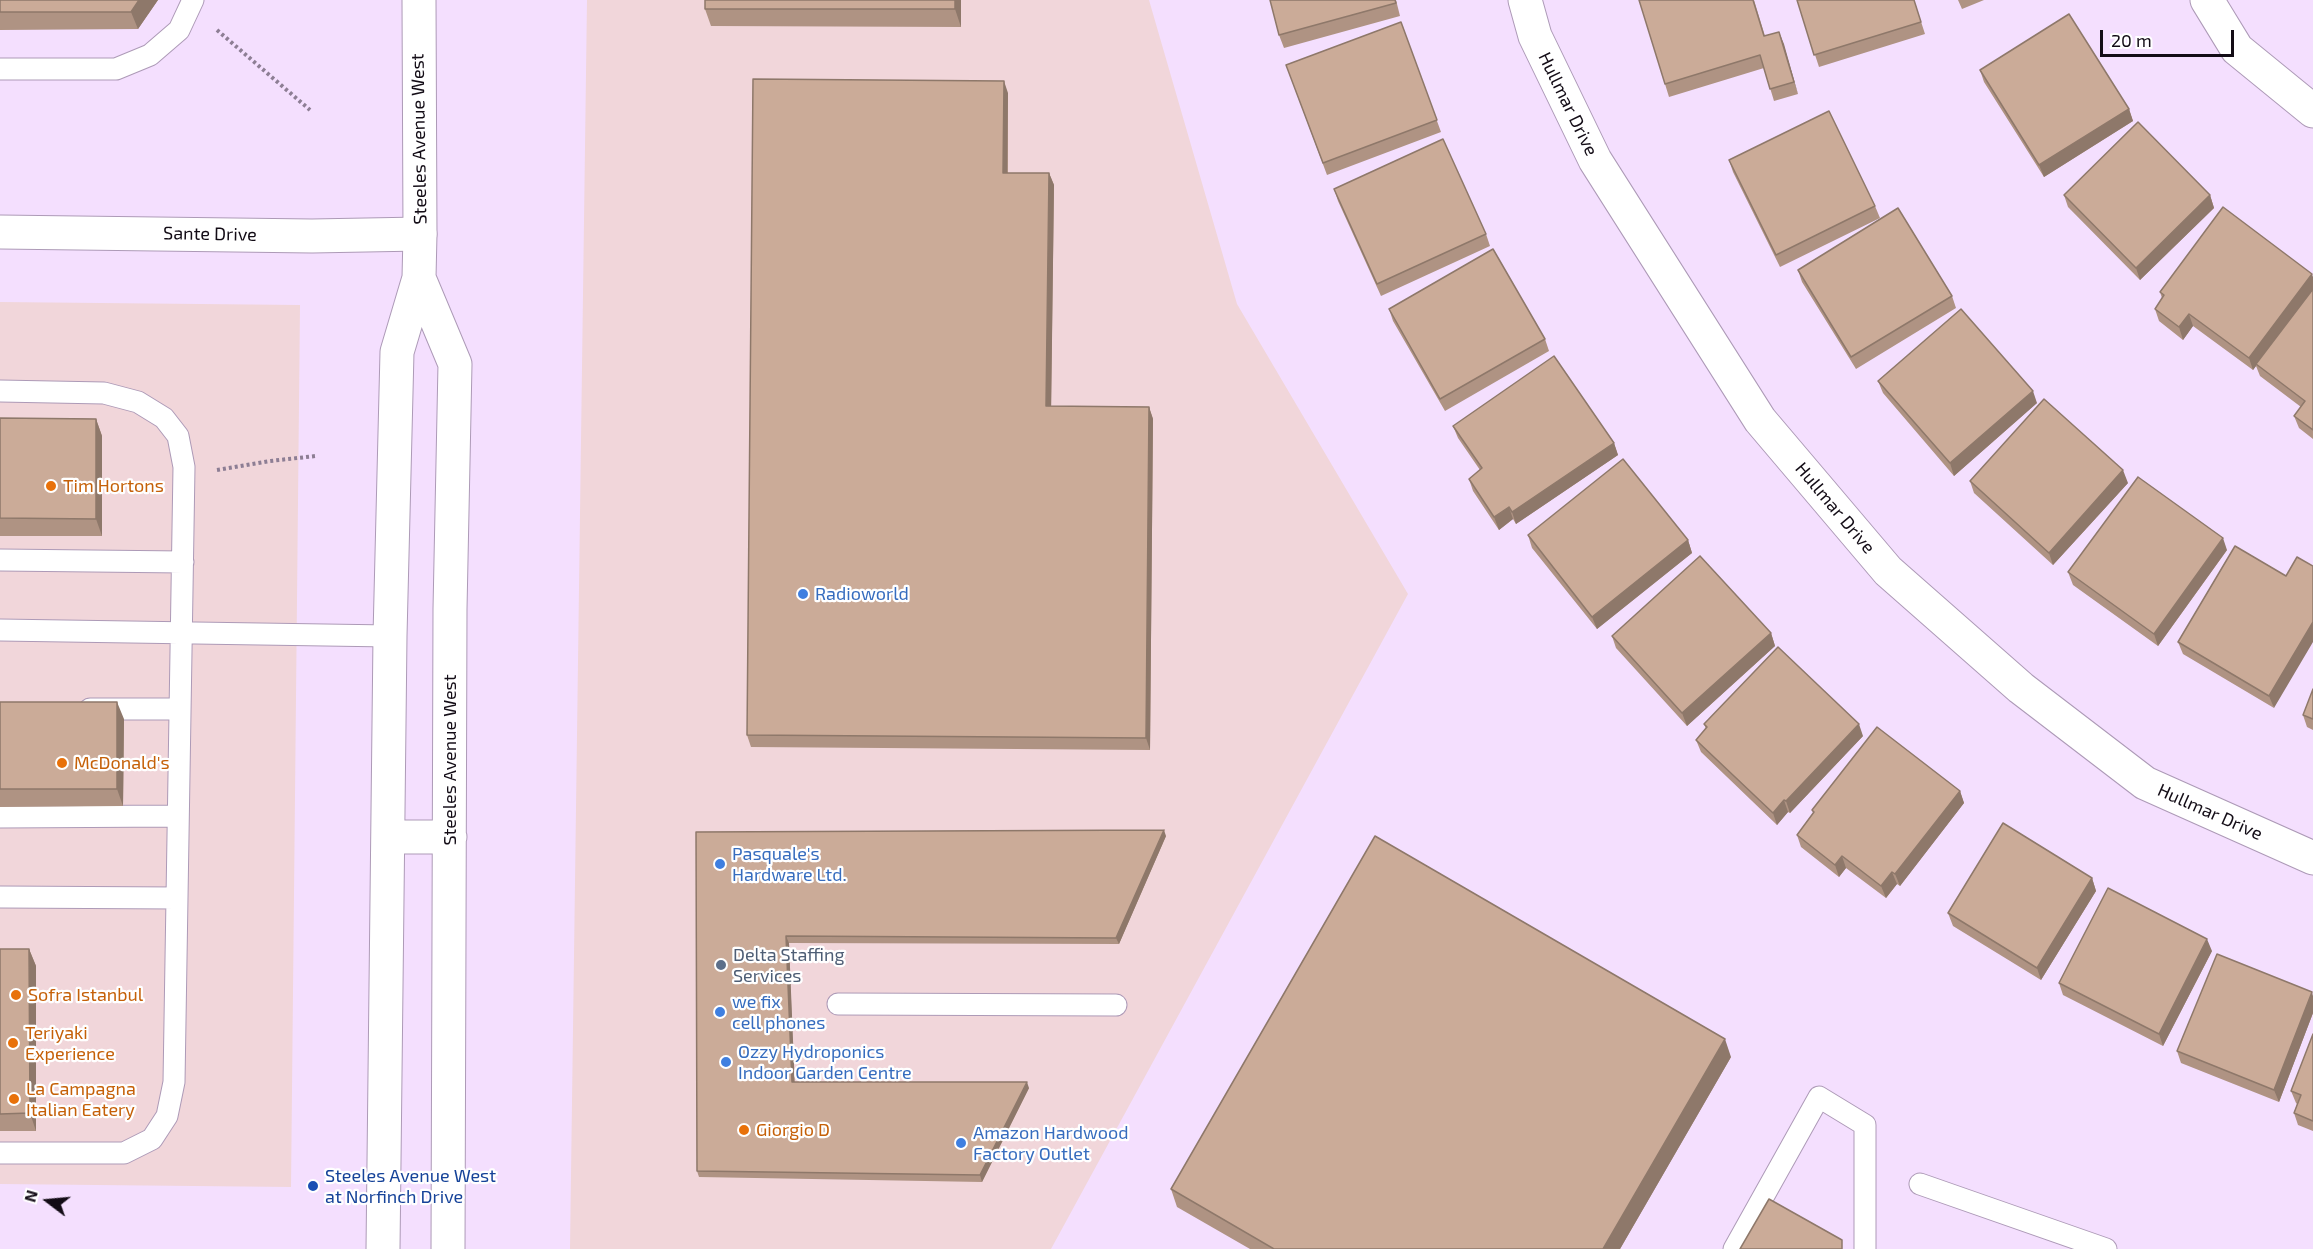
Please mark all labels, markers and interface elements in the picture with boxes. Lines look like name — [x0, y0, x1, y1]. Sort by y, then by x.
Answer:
scale bar — [2103, 18, 2236, 56]
text: 20 m — [2111, 29, 2152, 51]
street label: Hullmar Drive — [1534, 49, 1602, 159]
street label: Steeles Avenue West — [407, 53, 431, 225]
street label: Sante Drive — [163, 222, 257, 246]
street label: Hullmar Drive — [1791, 458, 1879, 558]
place label: Tim Hortons — [63, 475, 164, 497]
marker: Tim Hortons — [44, 479, 58, 493]
place label: Radioworld — [815, 583, 909, 605]
marker: Radioworld — [796, 587, 810, 601]
street label: Steeles Avenue West — [439, 674, 461, 846]
place label: McDonald's — [74, 752, 170, 774]
marker: McDonald's — [55, 756, 69, 770]
street label: Hullmar Drive — [2154, 779, 2266, 845]
place label: Pasquale's Hardware Ltd. — [732, 843, 847, 886]
marker: Pasquale's Hardware Ltd. — [713, 857, 727, 871]
place label: Delta Staffing Services — [733, 944, 845, 986]
marker: Delta Staffing Services — [714, 958, 728, 972]
place label: Sofra Istanbul — [28, 984, 143, 1006]
marker: Sofra Istanbul — [9, 988, 23, 1002]
place label: we fix cell phones — [732, 991, 825, 1034]
marker: we fix cell phones — [713, 1005, 727, 1019]
place label: Teriyaki Experience — [25, 1022, 115, 1064]
marker: Teriyaki Experience — [6, 1036, 20, 1050]
place label: Ozzy Hydroponics Indoor Garden Centre — [738, 1041, 912, 1084]
marker: Ozzy Hydroponics Indoor Garden Centre — [719, 1055, 733, 1069]
place label: La Campagna Italian Eatery — [26, 1078, 136, 1120]
marker: La Campagna Italian Eatery — [7, 1092, 21, 1106]
place label: Giorgio D — [756, 1119, 830, 1141]
place label: Amazon Hardwood Factory Outlet — [973, 1122, 1129, 1164]
marker: Giorgio D — [737, 1123, 751, 1137]
marker: Amazon Hardwood Factory Outlet — [954, 1136, 968, 1150]
place label: Steeles Avenue West at Norfinch Drive — [325, 1165, 496, 1208]
north arrow — [18, 1171, 78, 1231]
marker: Steeles Avenue West at Norfinch Drive — [306, 1179, 320, 1193]
text: N — [19, 1188, 41, 1204]

